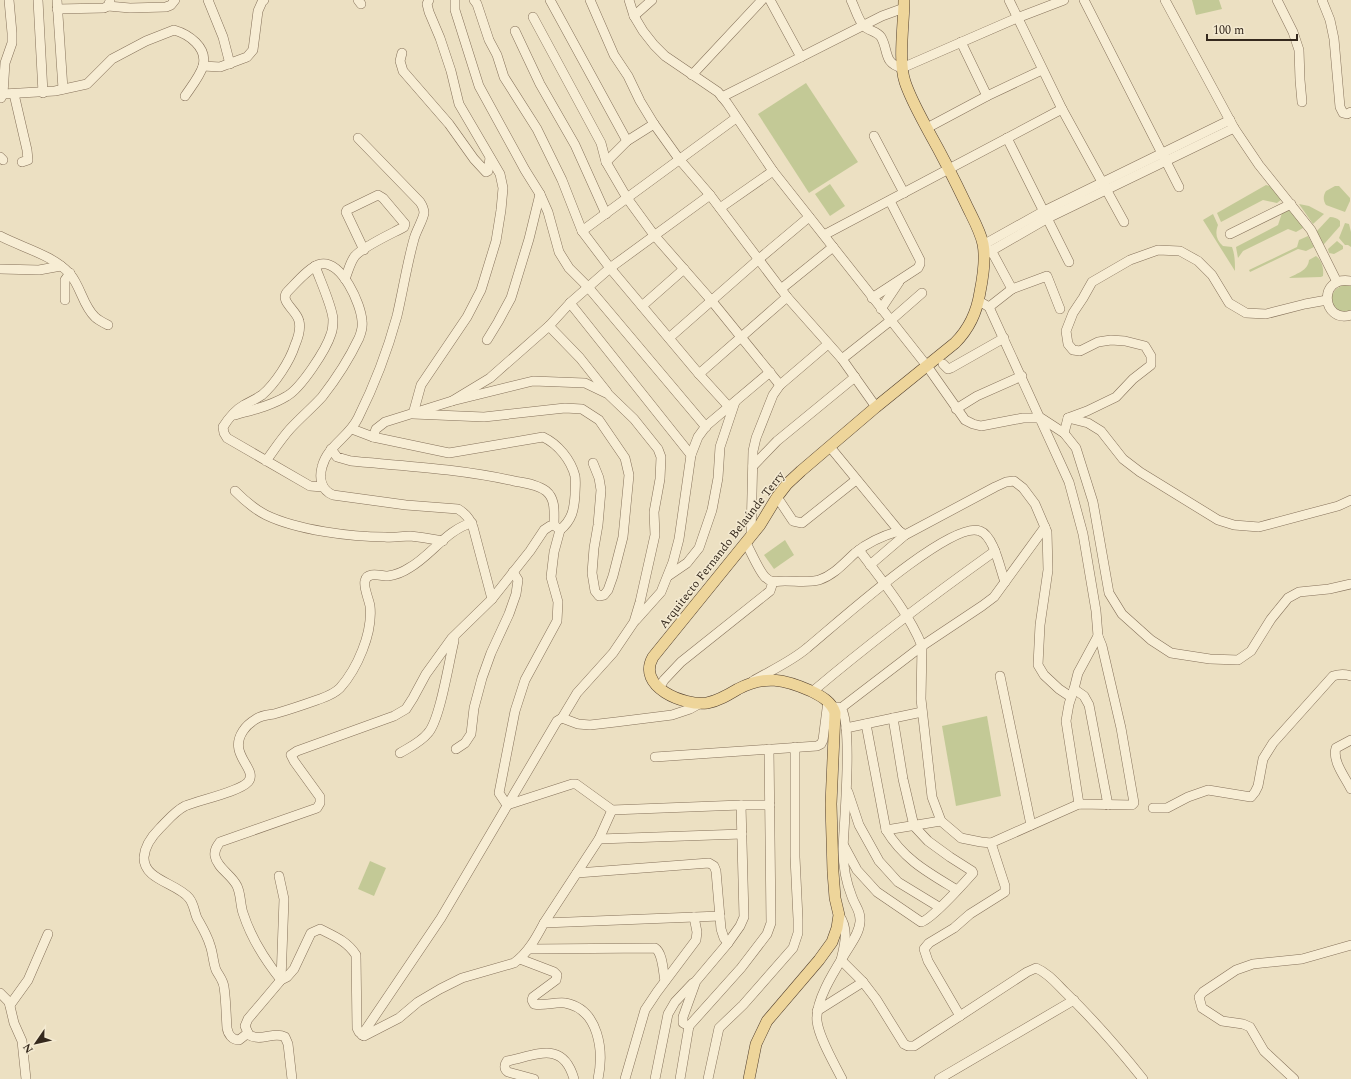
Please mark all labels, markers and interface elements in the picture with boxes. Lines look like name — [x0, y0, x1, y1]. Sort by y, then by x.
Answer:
scale bar — [1207, 16, 1297, 42]
text: 100 m — [1213, 21, 1244, 40]
street label: Arquitecto Fernando Belaúnde Terry — [654, 466, 790, 633]
north arrow — [16, 1023, 56, 1063]
text: N — [19, 1040, 38, 1057]

